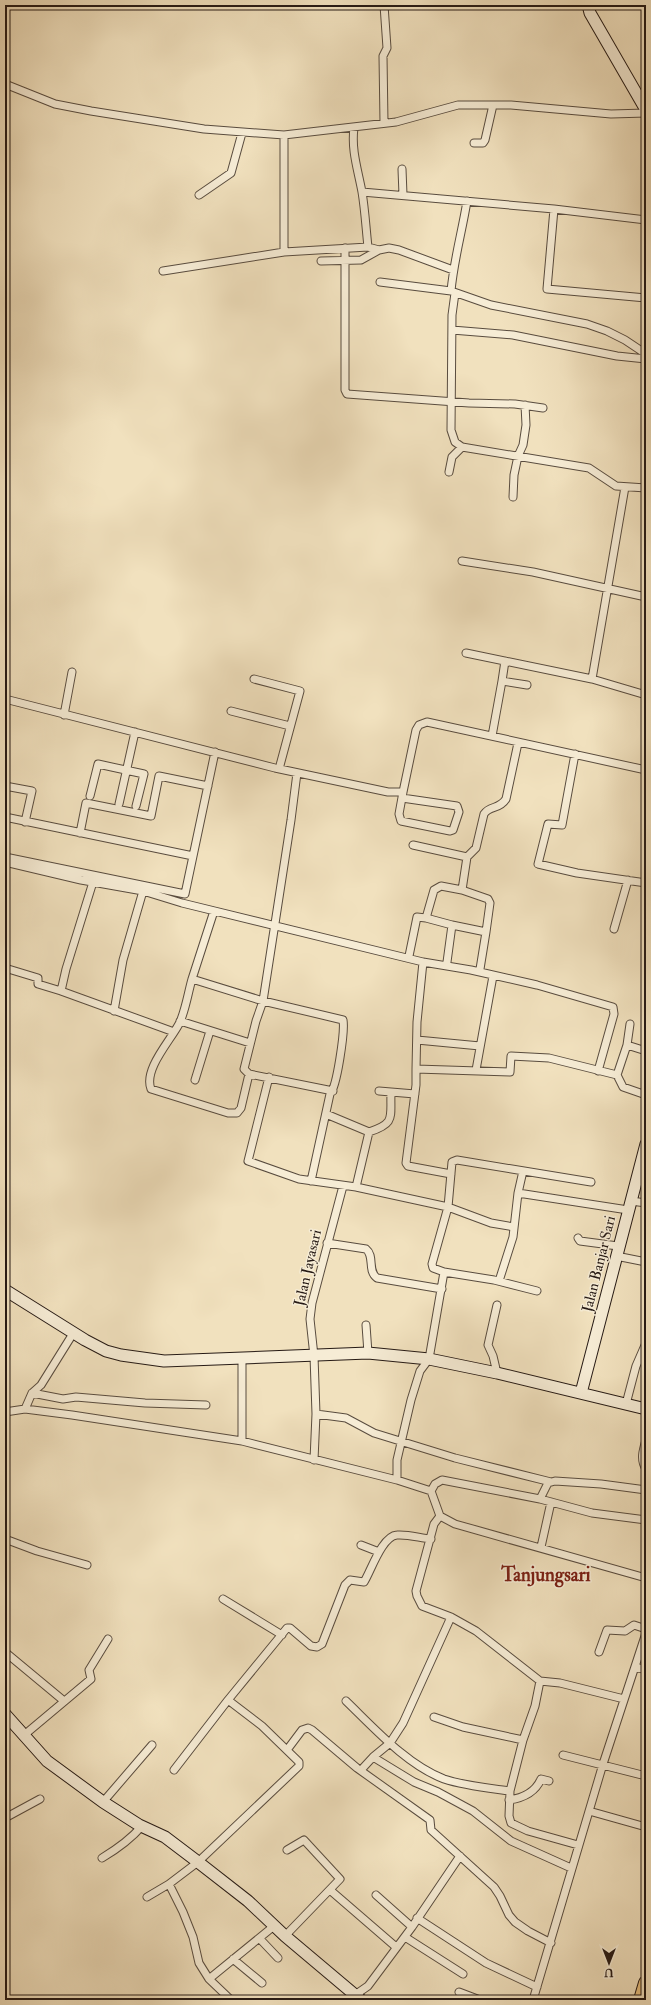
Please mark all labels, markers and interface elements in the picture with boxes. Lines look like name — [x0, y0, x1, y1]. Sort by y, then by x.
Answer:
street label: Jalan Banjar Sari — [578, 1214, 621, 1316]
street label: Jalan Jayasari — [290, 1228, 327, 1309]
district label: Tanjungsari — [500, 1563, 591, 1588]
north arrow — [589, 1943, 629, 1983]
text: U — [604, 1966, 614, 1979]

